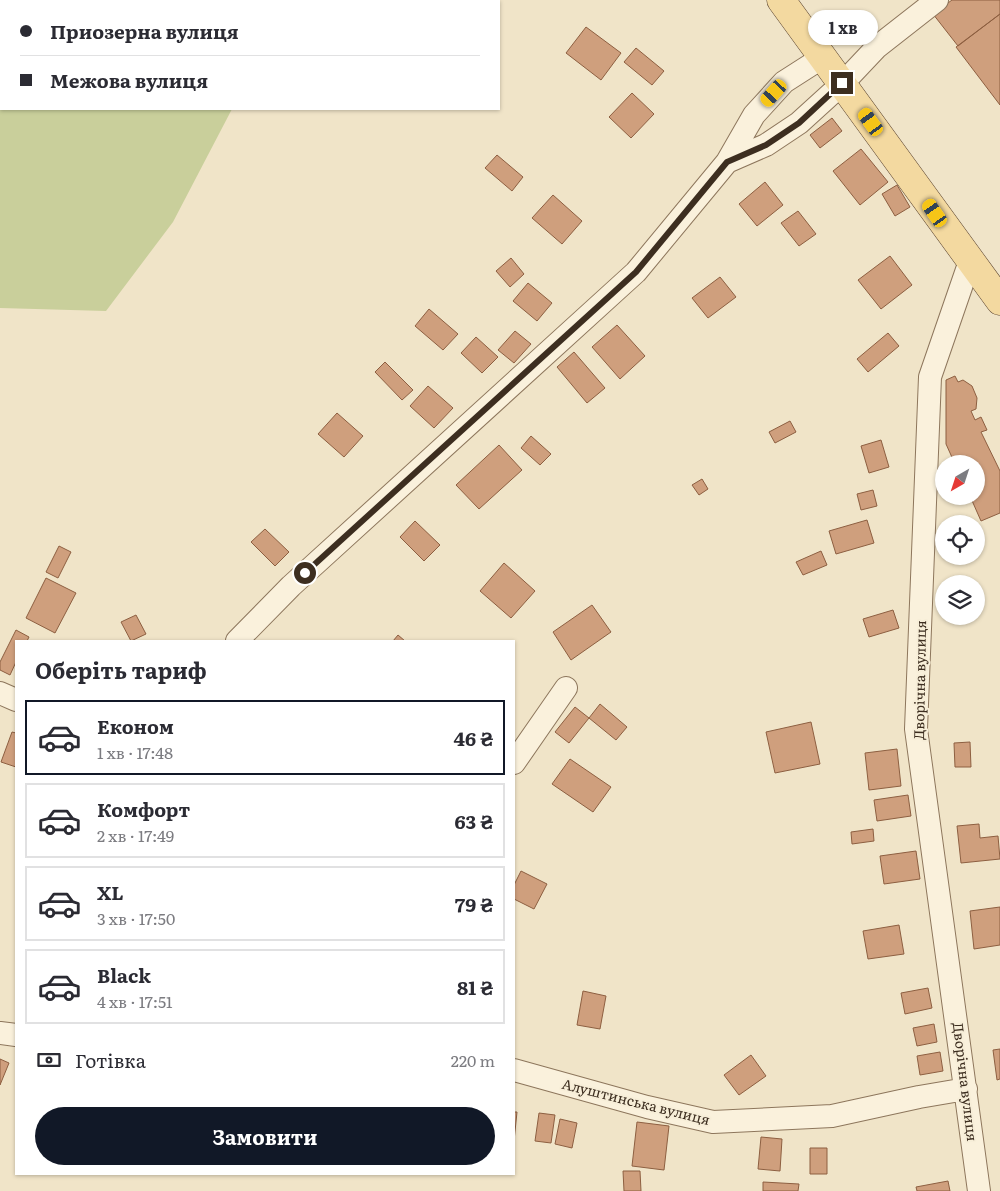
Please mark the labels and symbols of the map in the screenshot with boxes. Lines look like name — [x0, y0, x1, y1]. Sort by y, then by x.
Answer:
callout: 1 хв — [807, 11, 877, 46]
route end — [831, 72, 853, 94]
car — [758, 77, 789, 109]
car — [856, 105, 885, 139]
car — [920, 196, 949, 230]
north arrow — [935, 455, 985, 505]
route start — [294, 562, 316, 584]
street label: Дворічна вулиця — [908, 620, 930, 740]
street label: Дворічна вулиця — [949, 1021, 983, 1142]
street label: Алуштинська вулиця — [560, 1073, 712, 1129]

